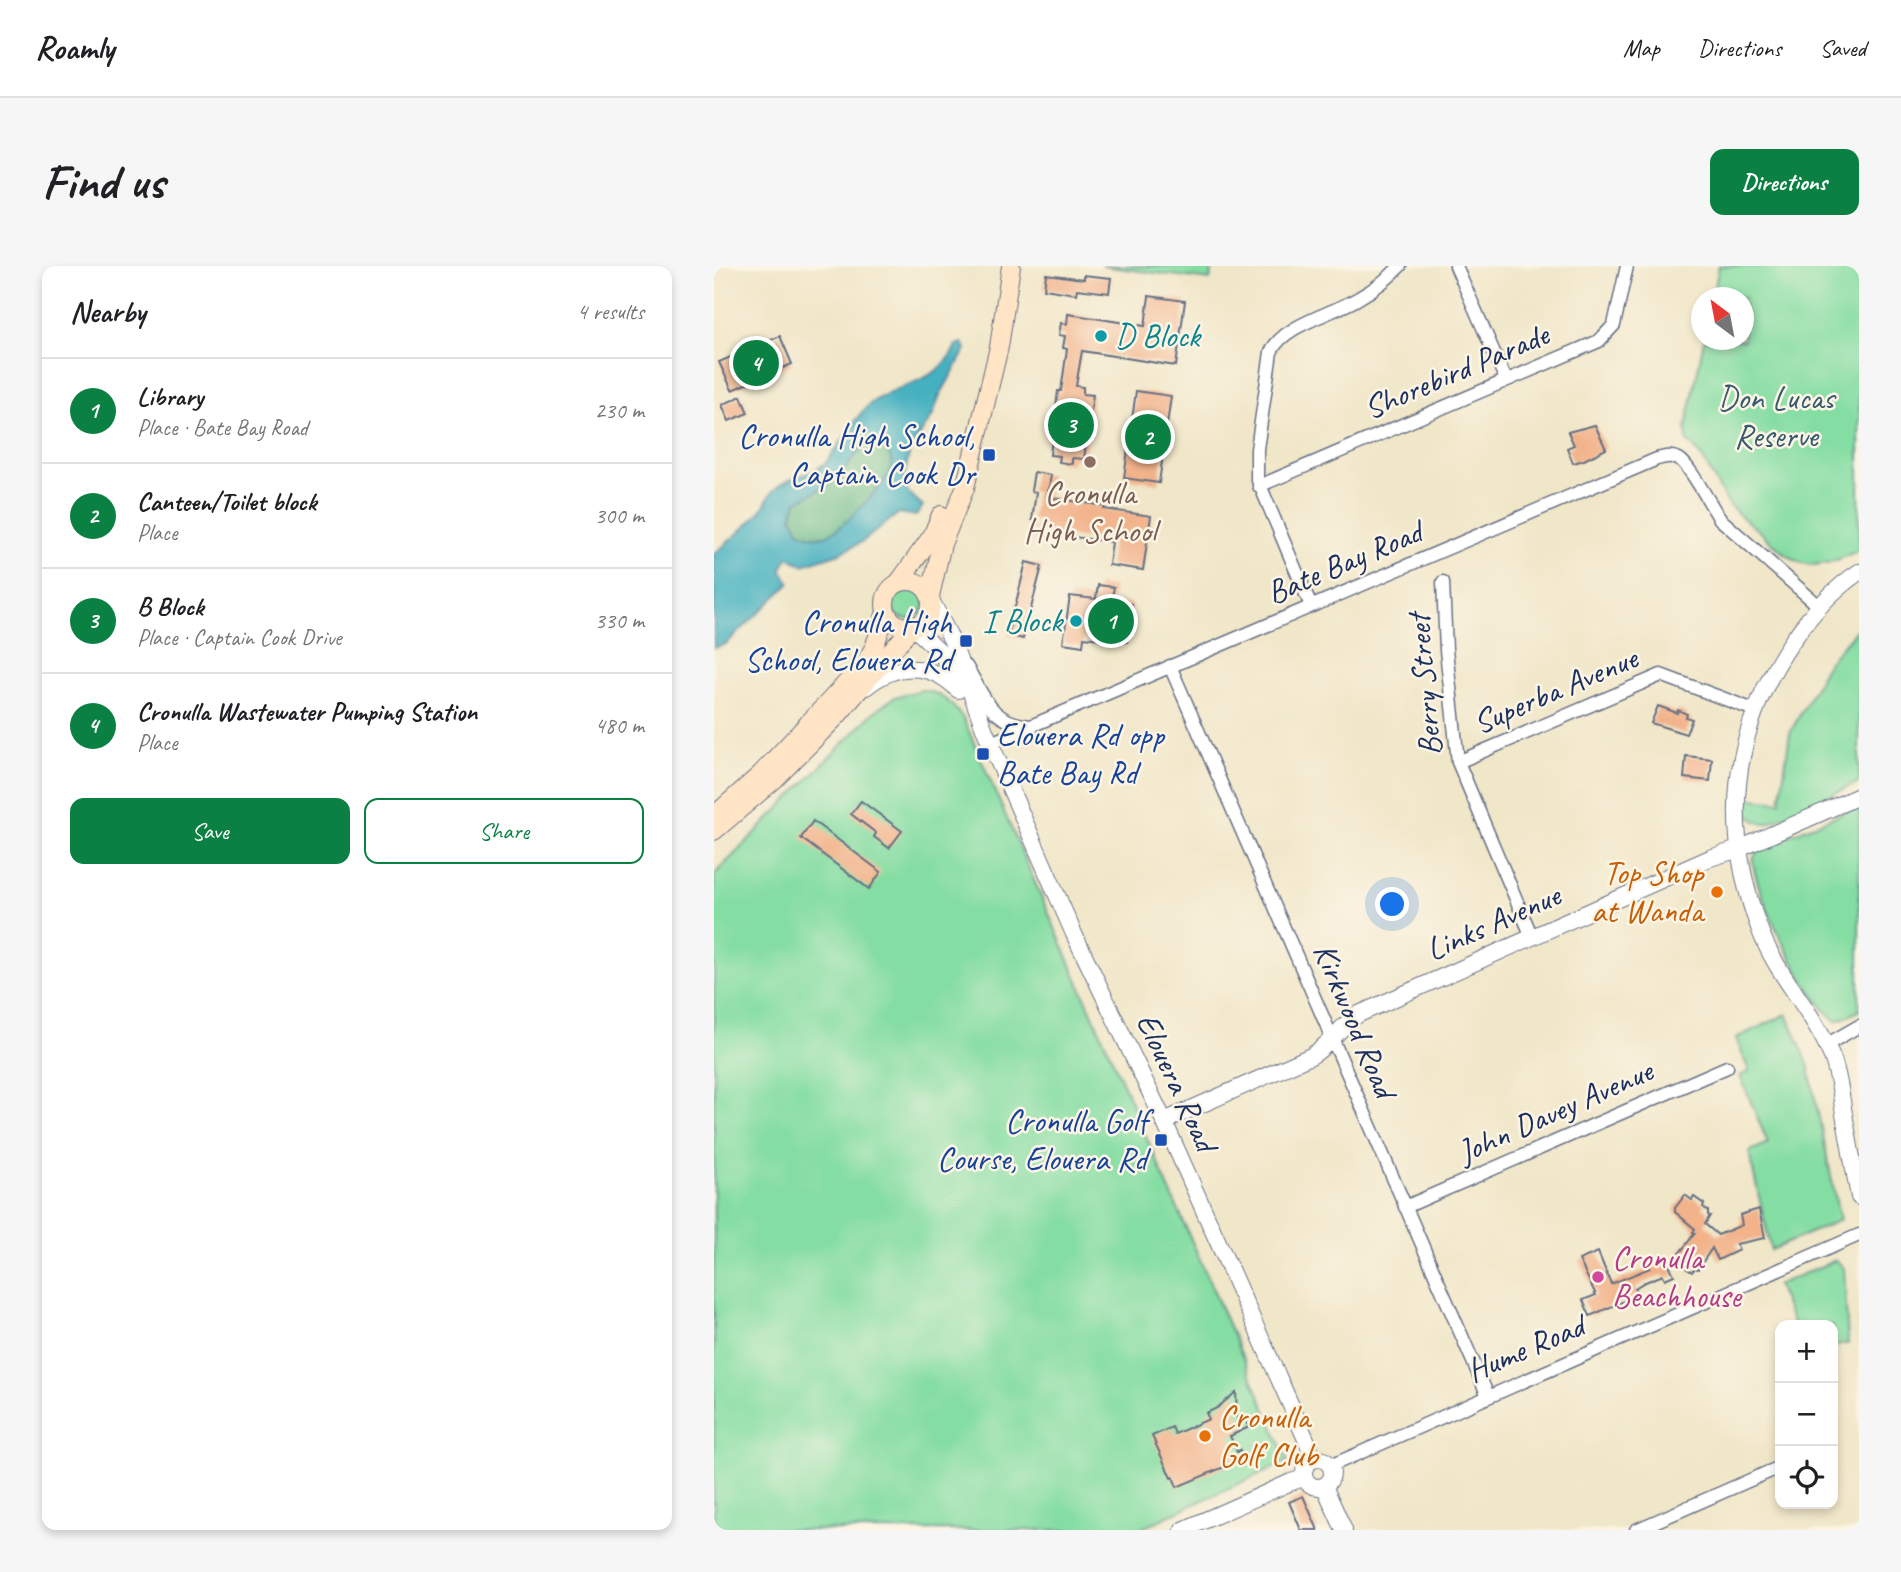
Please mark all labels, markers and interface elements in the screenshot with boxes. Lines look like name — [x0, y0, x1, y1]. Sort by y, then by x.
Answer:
text: Roamly — [35, 27, 114, 69]
text: Map — [1623, 33, 1660, 63]
text: Directions — [1698, 33, 1781, 63]
text: Saved — [1819, 33, 1866, 63]
button: Directions — [1710, 149, 1859, 215]
text: Find us — [42, 151, 164, 213]
north arrow — [1691, 287, 1754, 350]
text: Nearby — [70, 293, 146, 331]
text: 4 results — [577, 297, 644, 326]
street label: Shorebird Parade — [1357, 312, 1557, 429]
place label: D Block — [1115, 315, 1202, 357]
marker: D Block — [1093, 328, 1109, 344]
pin: 4 — [733, 337, 779, 389]
park label: Don Lucas Reserve — [1718, 377, 1837, 457]
text: Library — [137, 380, 203, 413]
text: 1 — [88, 396, 98, 425]
text: 230 m — [595, 396, 644, 425]
pin: 3 — [1048, 399, 1094, 451]
pin: 2 — [1125, 411, 1171, 463]
text: Place · Bate Bay Road — [137, 413, 308, 442]
place label: Cronulla High School, Captain Cook Dr — [738, 415, 977, 495]
marker: Cronulla High School, Captain Cook Dr — [981, 447, 997, 463]
marker: Cronulla High School — [1082, 454, 1098, 470]
place label: Cronulla High School — [1024, 472, 1162, 552]
text: Canteen/Toilet block — [137, 485, 316, 518]
text: 2 — [88, 501, 98, 530]
text: 300 m — [595, 501, 644, 530]
street label: Bate Bay Road — [1260, 509, 1433, 614]
text: Place — [137, 518, 177, 547]
text: B Block — [137, 590, 204, 623]
pin: 1 — [1088, 595, 1134, 647]
place label: I Block — [982, 600, 1064, 642]
place label: Cronulla High School, Elouera Rd — [744, 601, 957, 681]
text: 3 — [88, 606, 98, 635]
text: 330 m — [595, 606, 644, 635]
street label: Berry Street — [1397, 608, 1451, 758]
marker: I Block — [1068, 613, 1084, 629]
text: Place · Captain Cook Drive — [137, 623, 342, 652]
marker: Cronulla High School, Elouera Rd — [958, 633, 974, 649]
street label: Superba Avenue — [1467, 636, 1646, 743]
text: Cronulla Wastewater Pumping Station — [137, 695, 477, 728]
text: 4 — [88, 711, 98, 740]
text: 480 m — [595, 711, 644, 740]
place label: Elouera Rd opp Bate Bay Rd — [997, 714, 1166, 794]
text: Place — [137, 728, 177, 757]
marker: Elouera Rd opp Bate Bay Rd — [975, 746, 991, 762]
button: Save — [70, 798, 350, 864]
button: Share — [364, 798, 644, 864]
place label: Top Shop at Wanda — [1591, 852, 1706, 932]
street label: Links Avenue — [1419, 873, 1569, 970]
marker: Top Shop at Wanda — [1709, 884, 1725, 900]
your location — [1375, 887, 1409, 921]
street label: Kirkwood Road — [1304, 937, 1408, 1108]
street label: Elouera Road — [1127, 1006, 1229, 1162]
street label: John Davey Avenue — [1449, 1048, 1661, 1173]
place label: Cronulla Golf Course, Elouera Rd — [937, 1100, 1154, 1180]
marker: Cronulla Golf Course, Elouera Rd — [1153, 1132, 1169, 1148]
place label: Cronulla Beachhouse — [1612, 1237, 1743, 1317]
marker: Cronulla Beachhouse — [1590, 1269, 1606, 1285]
street label: Hume Road — [1460, 1303, 1595, 1391]
map controls — [1775, 1320, 1838, 1509]
button: + — [1775, 1320, 1838, 1383]
button: − — [1775, 1383, 1838, 1446]
place label: Cronulla Golf Club — [1219, 1396, 1320, 1476]
marker: Cronulla Golf Club — [1197, 1428, 1213, 1444]
button: locate — [1775, 1446, 1838, 1509]

